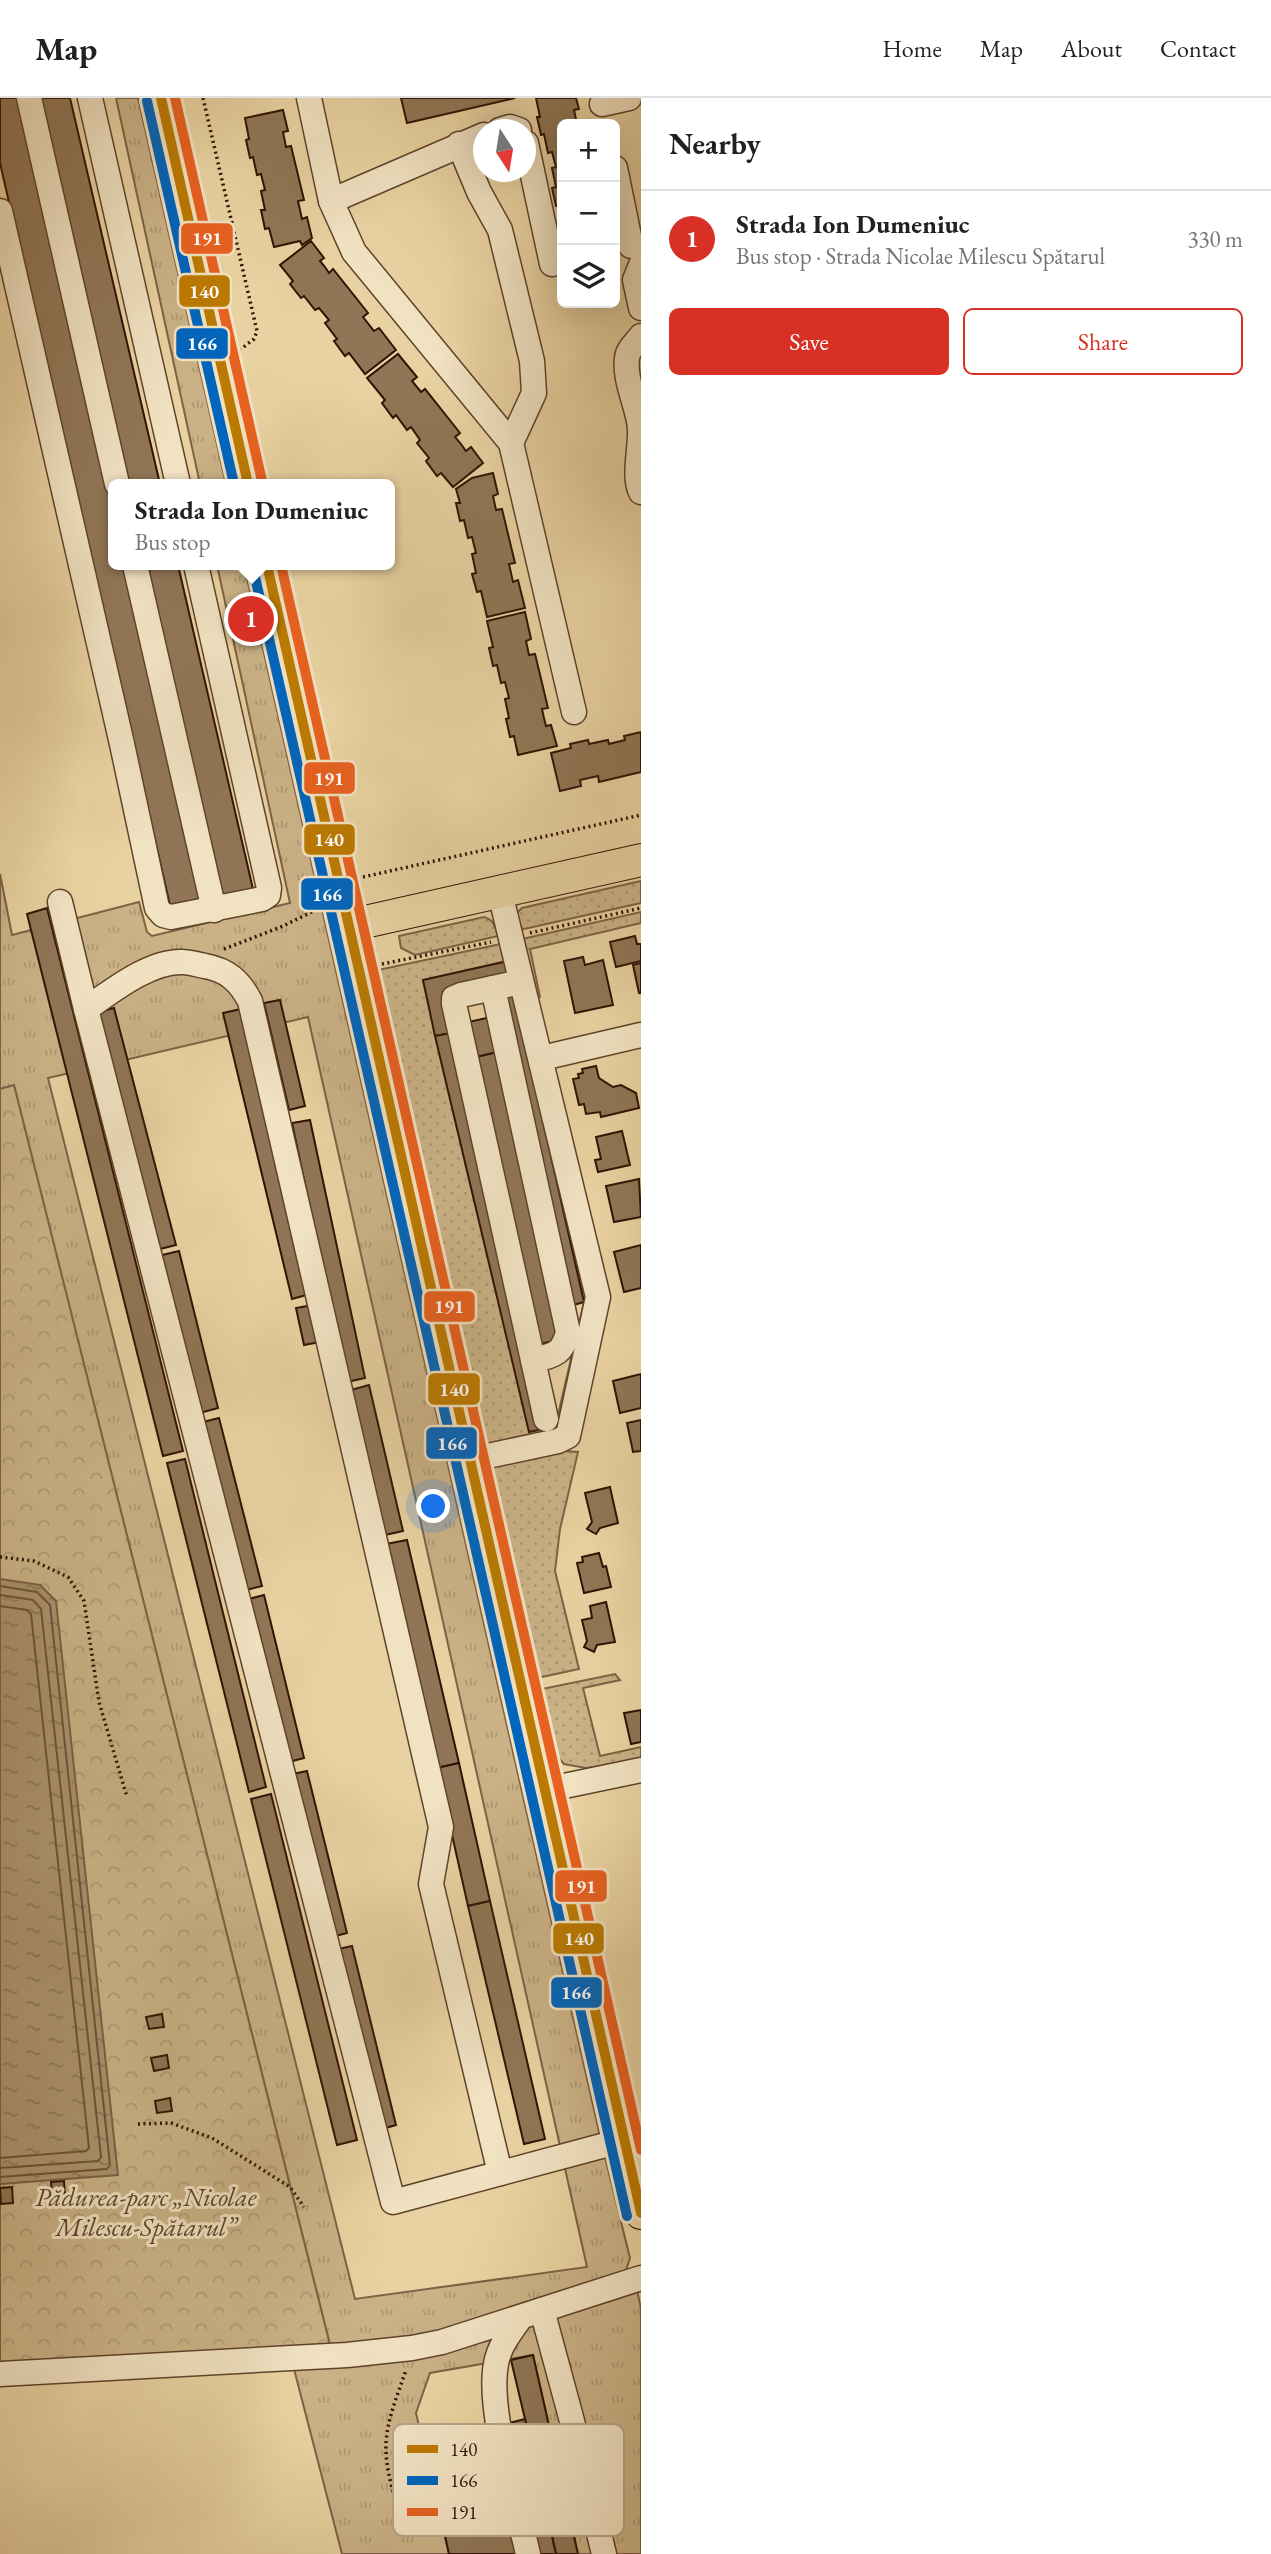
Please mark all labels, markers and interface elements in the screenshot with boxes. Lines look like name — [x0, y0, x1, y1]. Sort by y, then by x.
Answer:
text: Map — [35, 27, 97, 70]
text: Home — [882, 33, 942, 64]
text: Map — [980, 33, 1023, 64]
text: About — [1061, 33, 1122, 64]
text: Contact — [1160, 33, 1236, 64]
north arrow — [473, 119, 536, 182]
map controls — [557, 119, 620, 308]
button: + — [557, 119, 620, 182]
text: Nearby — [669, 124, 761, 163]
button: − — [557, 182, 620, 245]
text: Strada Ion Dumeniuc — [736, 207, 970, 241]
line badge: 191 — [180, 222, 234, 255]
text: 1 — [686, 224, 698, 254]
text: 330 m — [1187, 224, 1243, 254]
text: 191 — [192, 226, 222, 251]
text: Bus stop · Strada Nicolae Milescu Spătarul — [736, 241, 1105, 271]
button: layers — [557, 245, 620, 308]
line badge: 140 — [178, 274, 231, 308]
text: 140 — [189, 279, 219, 304]
button: Save — [669, 308, 949, 375]
button: Share — [963, 308, 1243, 375]
line badge: 166 — [175, 327, 229, 360]
text: 166 — [187, 331, 217, 356]
popup — [108, 479, 395, 570]
text: Strada Ion Dumeniuc — [135, 493, 368, 527]
text: Bus stop — [135, 527, 210, 557]
pin: 1 — [228, 593, 274, 645]
line badge: 191 — [303, 761, 356, 795]
text: 191 — [314, 766, 344, 791]
line badge: 140 — [303, 823, 356, 856]
text: 140 — [314, 827, 344, 852]
line badge: 166 — [300, 877, 354, 911]
text: 166 — [312, 882, 342, 907]
line badge: 191 — [423, 1290, 476, 1323]
text: 191 — [434, 1294, 464, 1319]
line badge: 140 — [427, 1372, 481, 1406]
text: 140 — [439, 1377, 469, 1402]
line badge: 166 — [425, 1426, 478, 1460]
text: 166 — [437, 1431, 467, 1456]
your location — [416, 1489, 450, 1523]
line badge: 191 — [554, 1869, 608, 1903]
text: 191 — [566, 1874, 596, 1899]
line badge: 140 — [552, 1922, 605, 1955]
text: 140 — [564, 1926, 594, 1951]
line badge: 166 — [550, 1976, 603, 2009]
text: 166 — [561, 1980, 591, 2005]
park label: Pădurea-parc „Nicolae Milescu-Spătarul” — [35, 2180, 258, 2244]
legend — [393, 2424, 624, 2536]
text: 140 — [450, 2437, 477, 2462]
text: 166 — [450, 2468, 477, 2493]
text: 191 — [450, 2500, 477, 2525]

